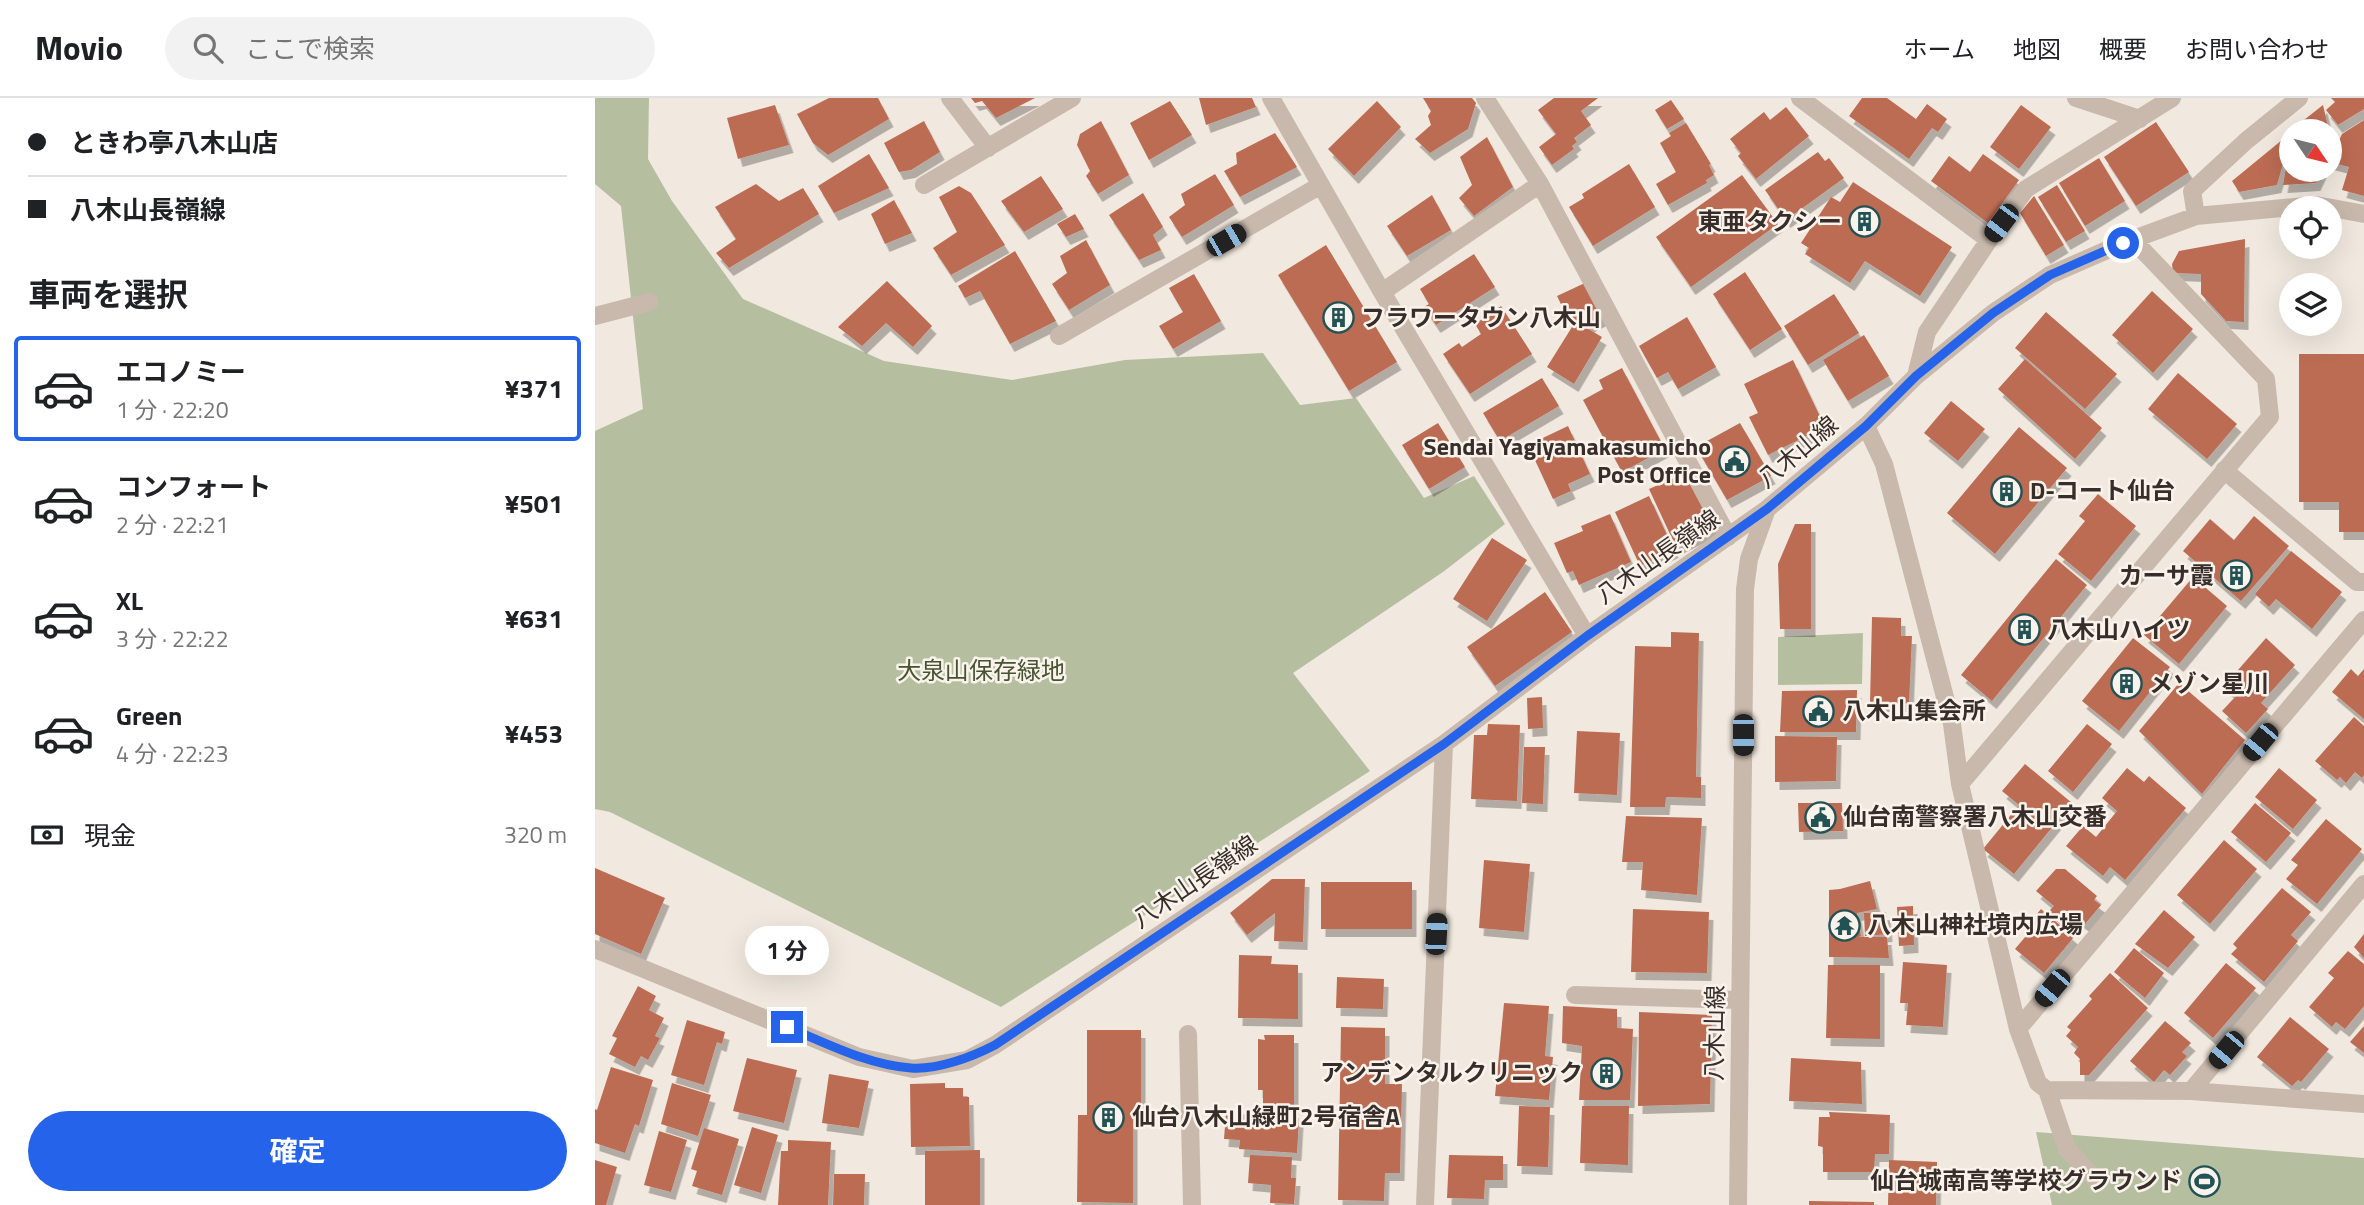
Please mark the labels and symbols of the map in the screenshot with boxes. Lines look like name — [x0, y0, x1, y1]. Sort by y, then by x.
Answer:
north arrow — [2279, 119, 2341, 182]
car — [1980, 200, 2023, 246]
place label: 東亜タクシー — [1698, 203, 1842, 239]
building icon: 東亜タクシー — [1848, 205, 1882, 239]
car — [1203, 220, 1250, 260]
route start — [2107, 227, 2139, 259]
place label: フラワータウン八木山 — [1361, 299, 1601, 335]
building icon: フラワータウン八木山 — [1321, 301, 1355, 335]
street label: 八木山線 — [1749, 407, 1846, 496]
place label: Sendai Yagiyamakasumicho Post Office — [1424, 428, 1711, 492]
public building icon: Sendai Yagiyamakasumicho Post Office — [1717, 444, 1751, 478]
place label: D-コート仙台 — [2030, 472, 2175, 508]
building icon: D-コート仙台 — [1990, 474, 2024, 508]
street label: 八木山長嶺線 — [1588, 500, 1727, 612]
place label: カーサ霞 — [2118, 557, 2214, 593]
building icon: カーサ霞 — [2220, 559, 2254, 593]
place label: 八木山ハイツ — [2047, 611, 2191, 647]
building icon: 八木山ハイツ — [2007, 613, 2041, 647]
park label: 大泉山保存緑地 — [897, 652, 1065, 688]
place label: メゾン星川 — [2149, 665, 2269, 701]
building icon: メゾン星川 — [2109, 667, 2143, 701]
place label: 八木山集会所 — [1842, 692, 1986, 728]
public building icon: 八木山集会所 — [1802, 694, 1836, 728]
car — [1733, 714, 1754, 756]
car — [2239, 719, 2282, 765]
place label: 仙台南警察署八木山交番 — [1843, 798, 2107, 834]
public building icon: 仙台南警察署八木山交番 — [1803, 800, 1837, 834]
street label: 八木山長嶺線 — [1125, 826, 1264, 936]
place label: 八木山神社境内広場 — [1867, 906, 2083, 942]
temple icon: 八木山神社境内広場 — [1827, 908, 1861, 942]
car — [1425, 912, 1448, 956]
callout: 1 分 — [745, 926, 829, 974]
car — [2031, 965, 2074, 1011]
street label: 八木山線 — [1695, 985, 1733, 1081]
route end — [771, 1011, 803, 1043]
car — [2205, 1027, 2248, 1073]
place label: アンデンタルクリニック — [1320, 1054, 1583, 1090]
building icon: アンデンタルクリニック — [1589, 1056, 1623, 1090]
place label: 仙台八木山緑町2号宿舎A — [1132, 1098, 1400, 1134]
building icon: 仙台八木山緑町2号宿舎A — [1092, 1100, 1126, 1134]
place label: 仙台城南高等学校グラウンド — [1870, 1162, 2182, 1198]
sports icon: 仙台城南高等学校グラウンド — [2188, 1164, 2222, 1198]

